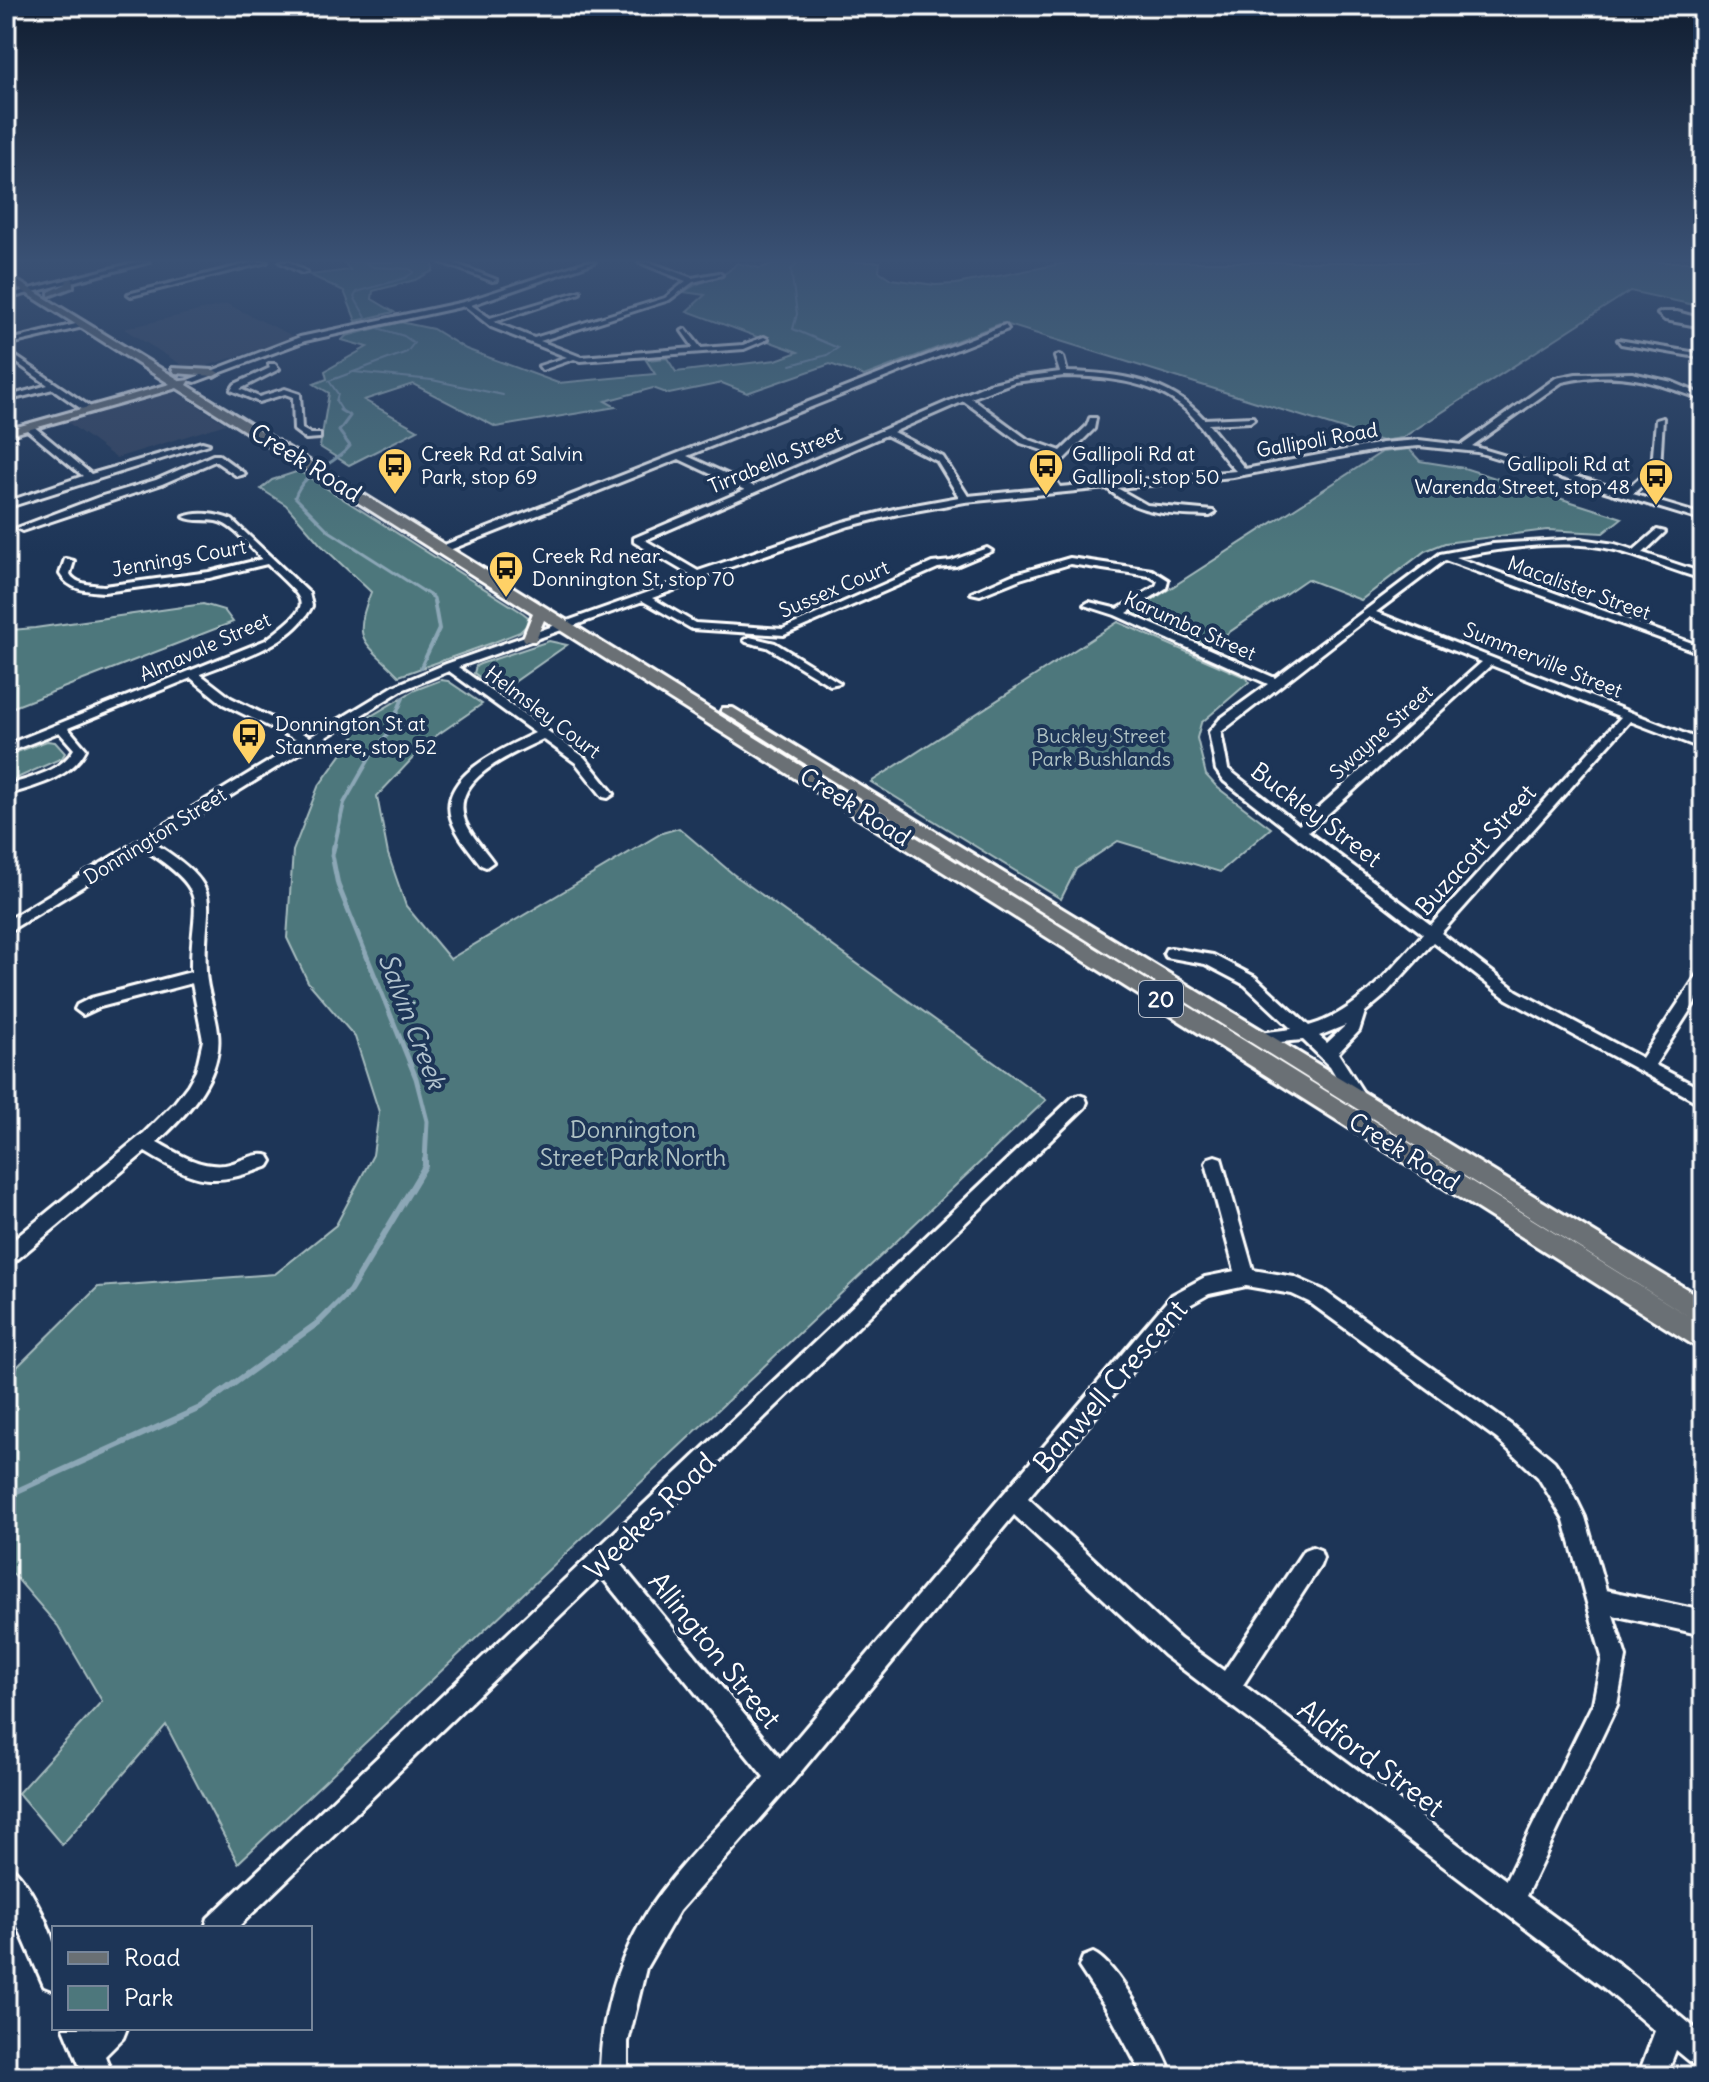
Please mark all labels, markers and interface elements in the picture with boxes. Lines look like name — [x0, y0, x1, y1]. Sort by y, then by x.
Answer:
street label: Creek Road — [246, 416, 367, 508]
street label: Gallipoli Road — [1254, 417, 1380, 462]
street label: Tirrabella Street — [704, 420, 846, 499]
place label: Creek Rd at Salvin Park, stop 69 — [421, 441, 583, 489]
place label: Gallipoli Rd at Gallipoli, stop 50 — [1072, 441, 1220, 489]
bus stop icon: Creek Rd at Salvin Park, stop 69 — [376, 446, 414, 496]
bus stop icon: Gallipoli Rd at Gallipoli, stop 50 — [1027, 447, 1065, 497]
place label: Gallipoli Rd at Warenda Street, stop 48 — [1415, 451, 1630, 499]
bus stop icon: Gallipoli Rd at Warenda Street, stop 48 — [1637, 457, 1675, 507]
street label: Jennings Court — [110, 533, 248, 582]
place label: Creek Rd near Donnington St, stop 70 — [532, 543, 735, 591]
bus stop icon: Creek Rd near Donnington St, stop 70 — [487, 549, 525, 599]
street label: Macalister Street — [1504, 550, 1654, 625]
street label: Sussex Court — [775, 554, 893, 623]
street label: Karumba Street — [1120, 585, 1260, 666]
street label: Almavale Street — [135, 606, 274, 687]
street label: Summerville Street — [1460, 616, 1626, 703]
street label: Helmsley Court — [481, 660, 606, 763]
street label: Swayne Street — [1324, 679, 1437, 784]
place label: Donnington St at Stanmere, stop 52 — [275, 711, 437, 759]
bus stop icon: Donnington St at Stanmere, stop 52 — [230, 716, 268, 766]
park label: Buckley Street Park Bushlands — [1031, 723, 1171, 771]
street label: Buckley Street — [1245, 755, 1388, 873]
street label: Creek Road — [795, 760, 916, 852]
street label: Buzacott Street — [1409, 778, 1542, 921]
street label: Donnington Street — [79, 782, 231, 889]
water label: Salvin Creek — [371, 948, 454, 1095]
road number: 20 — [1139, 981, 1183, 1017]
street label: Creek Road — [1344, 1105, 1465, 1197]
park label: Donnington Street Park North — [540, 1114, 726, 1172]
street label: Banwell Crescent — [1025, 1292, 1195, 1480]
street label: Weekes Road — [577, 1444, 723, 1588]
street label: Allington Street — [641, 1564, 789, 1736]
street label: Aldford Street — [1291, 1691, 1451, 1825]
legend — [52, 1926, 312, 2030]
text: Road — [124, 1942, 180, 1972]
text: Park — [124, 1982, 174, 2012]

